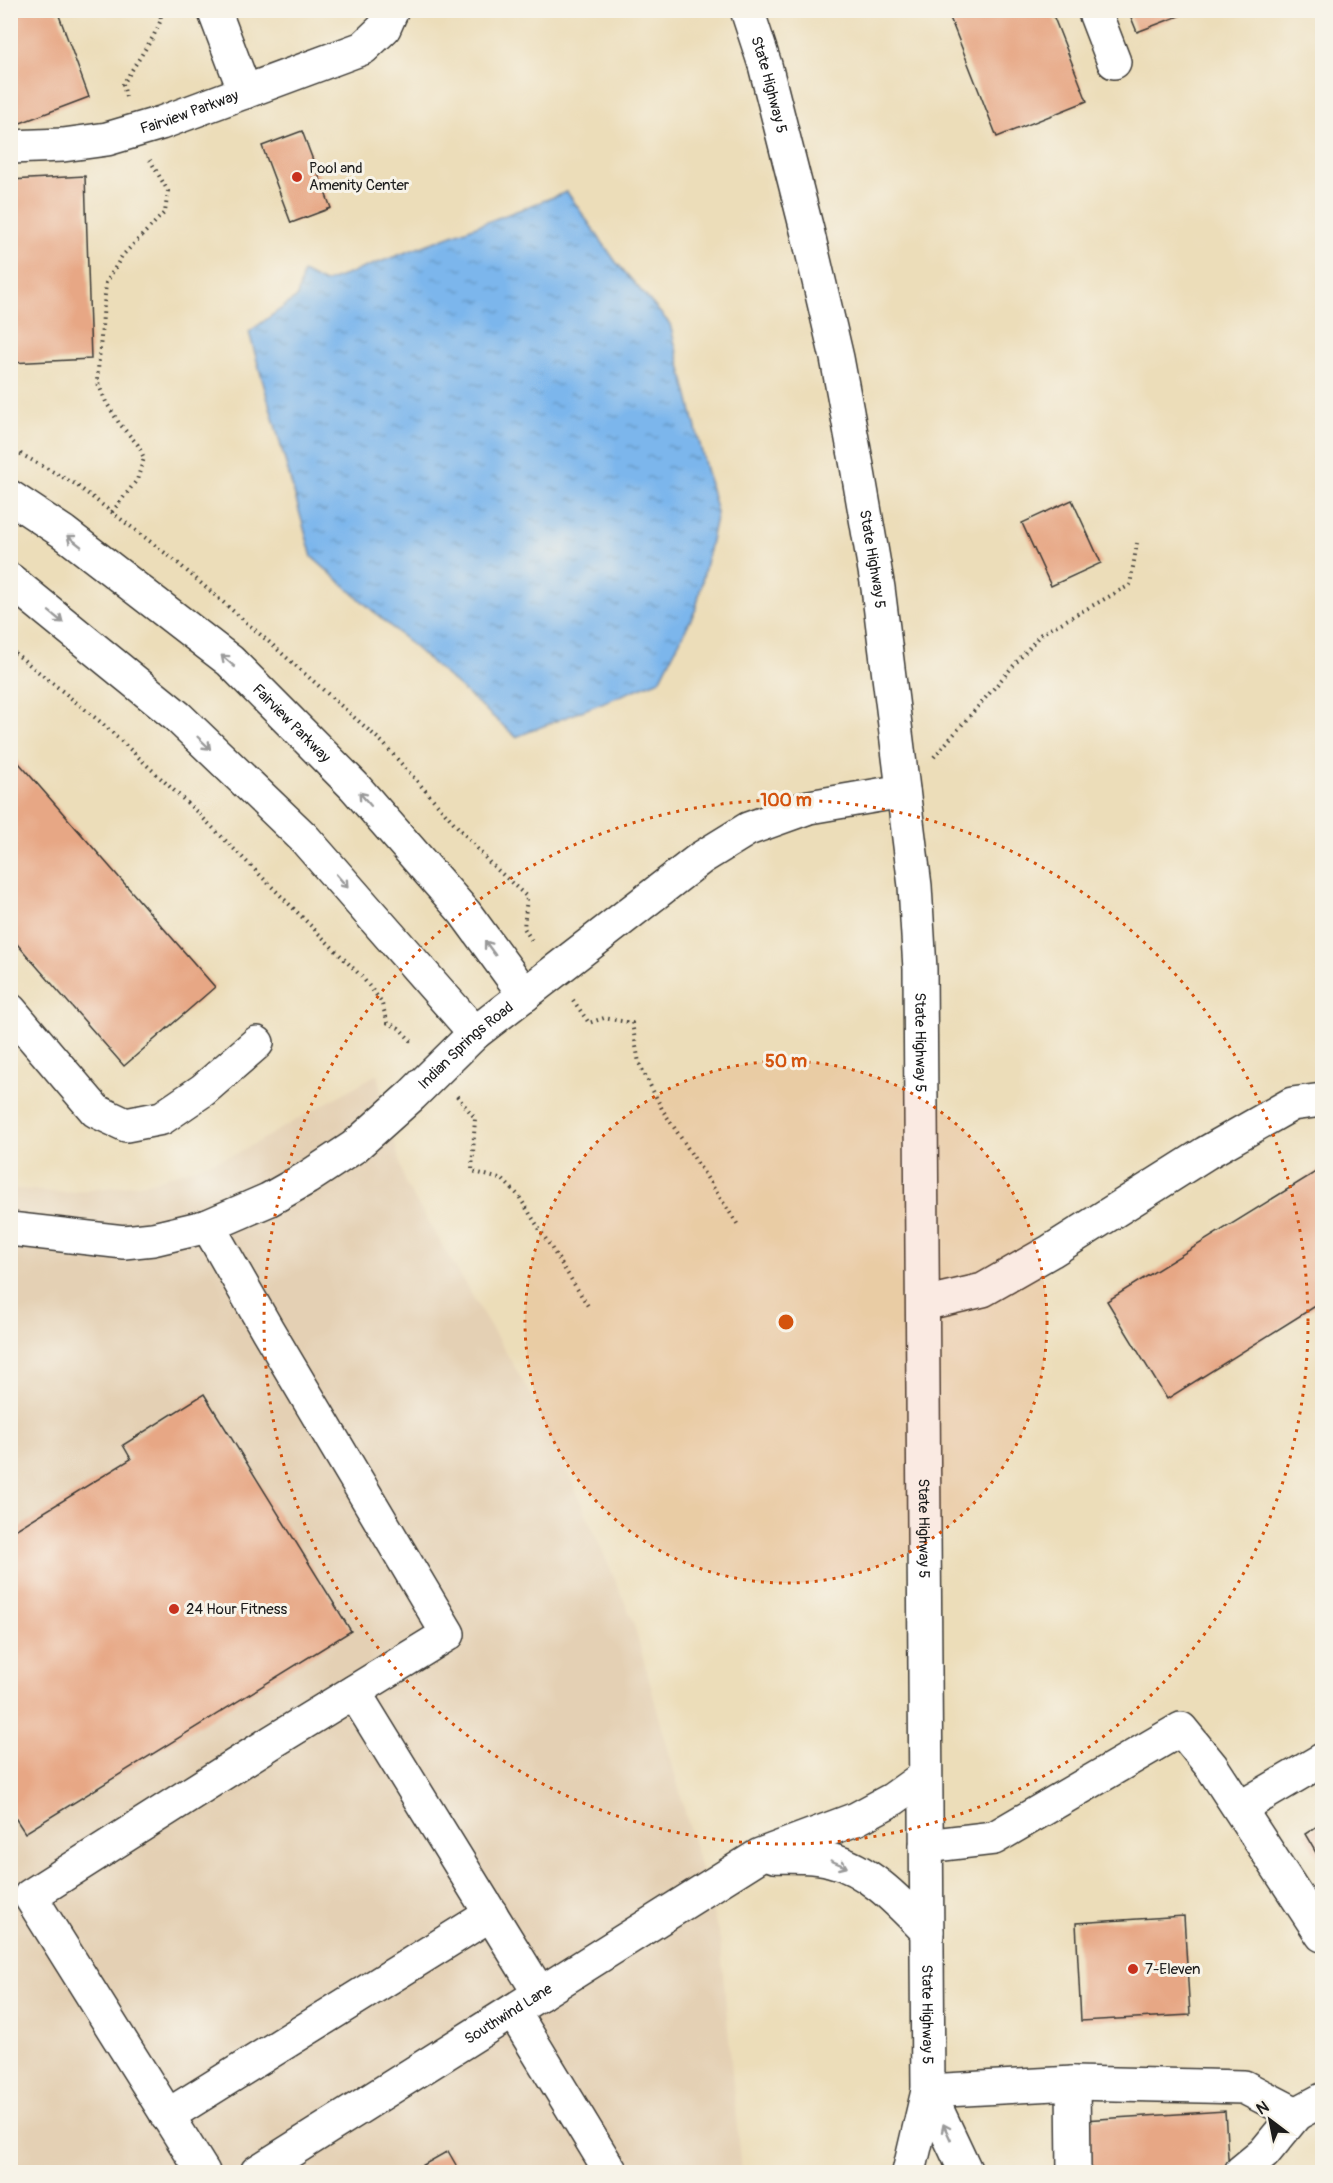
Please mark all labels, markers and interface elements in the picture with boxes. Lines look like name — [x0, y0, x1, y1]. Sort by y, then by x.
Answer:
street label: State Highway 5 — [746, 34, 791, 135]
street label: Fairview Parkway — [138, 86, 242, 139]
place label: Pool and Amenity Center — [309, 159, 410, 195]
marker: Pool and Amenity Center — [290, 170, 304, 184]
street label: State Highway 5 — [855, 508, 889, 610]
one-way arrow — [66, 534, 82, 547]
one-way arrow — [48, 610, 64, 623]
one-way arrow — [221, 654, 236, 668]
street label: Fairview Parkway — [248, 680, 335, 767]
one-way arrow — [197, 735, 212, 750]
text: 100 m — [760, 789, 812, 812]
one-way arrow — [358, 792, 372, 807]
one-way arrow — [335, 873, 348, 889]
one-way arrow — [484, 941, 497, 957]
street label: State Highway 5 — [910, 992, 930, 1092]
street label: Indian Springs Road — [414, 998, 517, 1094]
text: 50 m — [765, 1050, 807, 1073]
centre of rings — [776, 1312, 796, 1332]
street label: State Highway 5 — [914, 1478, 933, 1578]
place label: 24 Hour Fitness — [186, 1600, 287, 1619]
marker: 24 Hour Fitness — [167, 1602, 181, 1616]
one-way arrow — [830, 1859, 848, 1870]
place label: 7-Eleven — [1145, 1960, 1200, 1979]
marker: 7-Eleven — [1126, 1962, 1140, 1976]
street label: State Highway 5 — [917, 1964, 937, 2064]
street label: Southwind Lane — [461, 1979, 556, 2049]
north arrow — [1240, 2090, 1300, 2150]
text: N — [1253, 2097, 1273, 2119]
one-way arrow — [941, 2123, 952, 2141]

